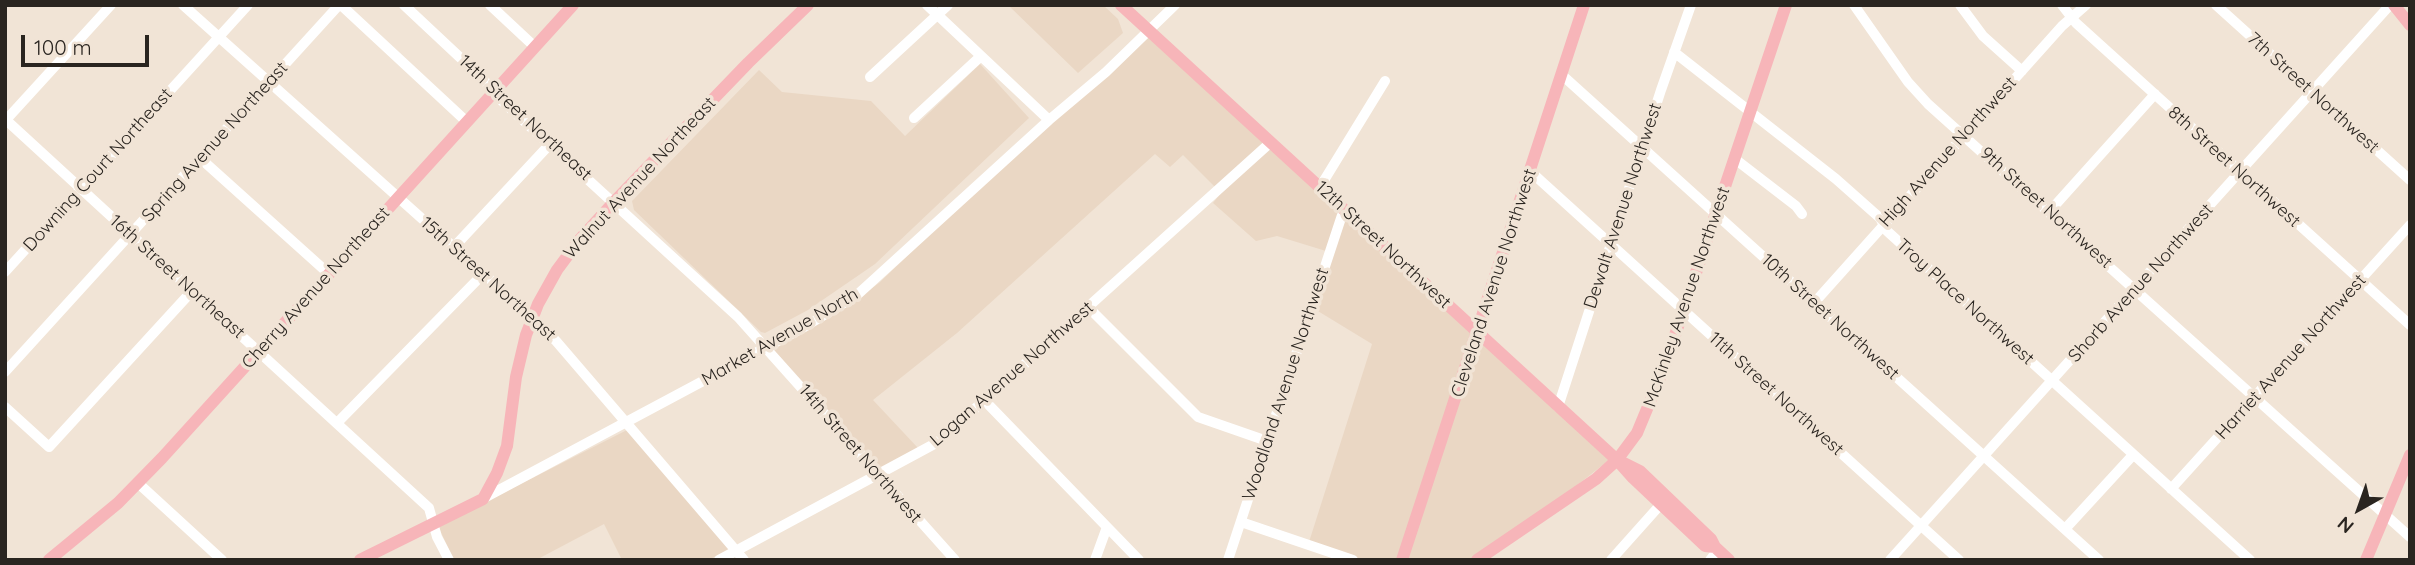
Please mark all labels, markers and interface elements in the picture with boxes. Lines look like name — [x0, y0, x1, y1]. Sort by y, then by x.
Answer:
scale bar — [24, 21, 152, 65]
street label: 7th Street Northwest — [2243, 28, 2383, 158]
text: 100 m — [34, 34, 92, 60]
street label: 14th Street Northeast — [454, 51, 596, 185]
street label: Spring Avenue Northeast — [137, 58, 293, 226]
street label: High Avenue Northwest — [1875, 72, 2021, 232]
street label: Downing Court Northeast — [19, 84, 177, 256]
street label: Walnut Avenue Northeast — [559, 93, 721, 263]
street label: Dewalt Avenue Northwest — [1580, 101, 1666, 311]
street label: 8th Street Northwest — [2163, 102, 2305, 232]
street label: 9th Street Northwest — [1975, 143, 2117, 273]
street label: Cleveland Avenue Northwest — [1447, 166, 1541, 400]
street label: 12th Street Northwest — [1311, 177, 1455, 313]
street label: McKinley Avenue Northwest — [1639, 184, 1735, 410]
street label: Shorb Avenue Northwest — [2064, 199, 2218, 367]
street label: Cherry Avenue Northeast — [238, 203, 394, 373]
street label: 16th Street Northeast — [105, 211, 249, 343]
street label: 15th Street Northeast — [416, 213, 560, 345]
street label: Troy Place Northwest — [1892, 234, 2038, 370]
street label: 10th Street Northwest — [1757, 249, 1903, 385]
street label: Woodland Avenue Northwest — [1238, 265, 1334, 503]
street label: Harriet Avenue Northwest — [2211, 270, 2371, 444]
street label: Market Avenue North — [698, 283, 862, 391]
street label: Logan Avenue Northwest — [926, 297, 1098, 451]
street label: 11th Street Northwest — [1704, 328, 1848, 460]
street label: 14th Street Northwest — [794, 380, 926, 528]
north arrow — [2324, 474, 2394, 544]
text: N — [2332, 511, 2359, 539]

